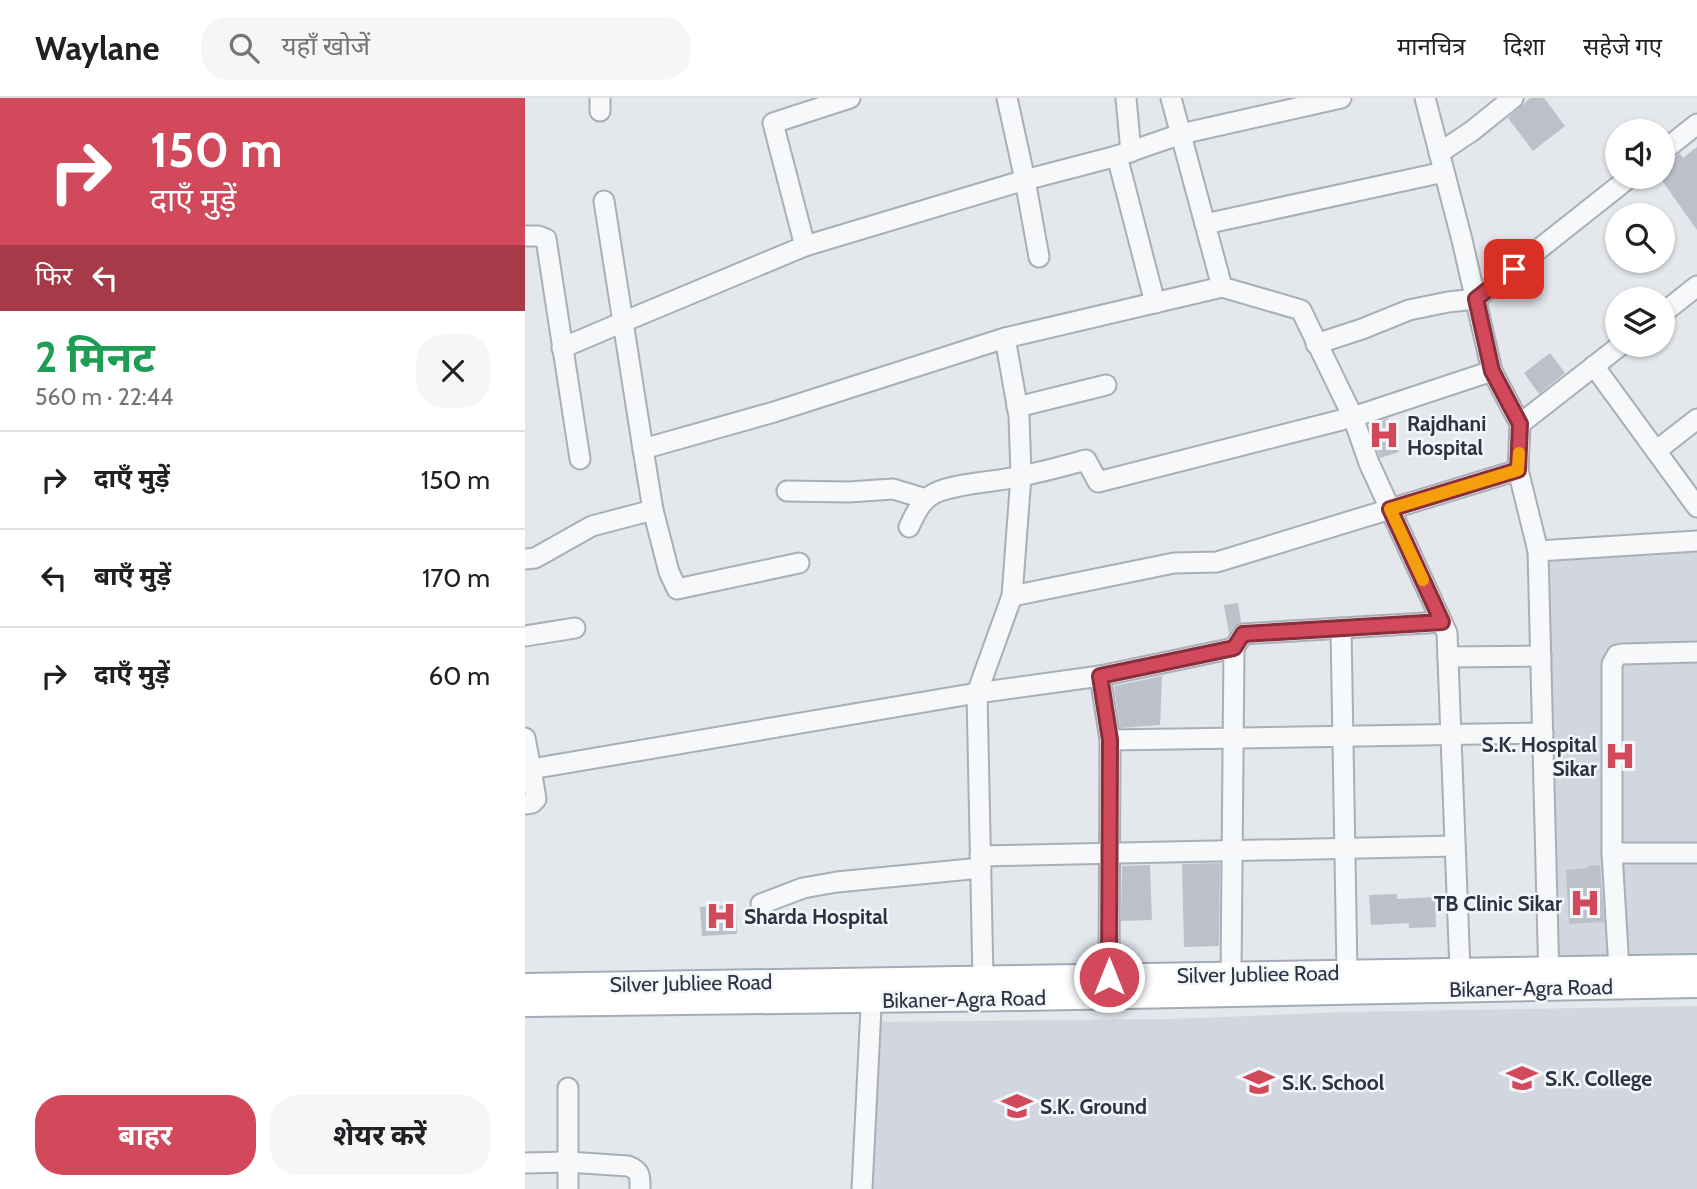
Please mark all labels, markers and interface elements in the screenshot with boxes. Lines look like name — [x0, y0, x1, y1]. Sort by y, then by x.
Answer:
search box — [201, 17, 691, 80]
text: Waylane — [35, 28, 159, 68]
icon: search — [225, 29, 263, 67]
text: यहाँ खोजें — [281, 30, 370, 62]
text: मानचित्र — [1397, 32, 1466, 61]
text: दिशा — [1504, 32, 1545, 61]
text: सहेजे गए — [1583, 32, 1662, 61]
map controls — [1605, 119, 1675, 357]
button: sound — [1605, 119, 1675, 189]
text: 150 m — [150, 120, 283, 179]
icon: right — [35, 126, 126, 217]
text: दाएँ मुड़ें — [150, 180, 236, 219]
button: search — [1605, 203, 1675, 273]
pin — [1484, 239, 1544, 299]
icon: arrive — [1495, 250, 1533, 288]
icon: left — [86, 259, 124, 297]
text: फिर — [35, 260, 72, 292]
button: layers — [1605, 287, 1675, 357]
text: 2 मिनट — [35, 331, 155, 383]
button: close — [416, 334, 490, 408]
text: 560 m · 22:44 — [35, 383, 173, 411]
place label: Rajdhani Hospital — [1407, 411, 1486, 460]
hospital icon: Rajdhani Hospital — [1367, 418, 1401, 452]
icon: right — [35, 461, 73, 499]
text: दाएँ मुड़ें — [94, 462, 170, 494]
text: 150 m — [421, 464, 490, 496]
icon: left — [35, 559, 73, 597]
text: बाएँ मुड़ें — [94, 560, 171, 592]
text: 170 m — [422, 562, 490, 594]
icon: right — [35, 657, 73, 695]
text: दाएँ मुड़ें — [94, 658, 170, 690]
text: 60 m — [428, 660, 490, 692]
place label: S.K. Hospital Sikar — [1481, 732, 1597, 781]
hospital icon: S.K. Hospital Sikar — [1603, 739, 1637, 773]
hospital icon: TB Clinic Sikar — [1568, 886, 1602, 920]
place label: TB Clinic Sikar — [1434, 891, 1562, 916]
hospital icon: Sharda Hospital — [704, 899, 738, 933]
place label: Sharda Hospital — [744, 904, 889, 929]
position arrow — [1072, 940, 1146, 1014]
street label: Silver Jubliee Road — [1176, 960, 1340, 988]
street label: Silver Jubliee Road — [609, 969, 773, 997]
street label: Bikaner-Agra Road — [1449, 974, 1613, 1002]
street label: Bikaner-Agra Road — [882, 985, 1046, 1013]
school or university icon: S.K. College — [1505, 1061, 1539, 1095]
school or university icon: S.K. School — [1242, 1065, 1276, 1099]
place label: S.K. College — [1545, 1066, 1652, 1091]
place label: S.K. School — [1282, 1070, 1385, 1095]
school or university icon: S.K. Ground — [1000, 1089, 1034, 1123]
place label: S.K. Ground — [1040, 1094, 1147, 1119]
button: बाहर — [35, 1095, 256, 1175]
button: शेयर करें — [270, 1095, 490, 1175]

